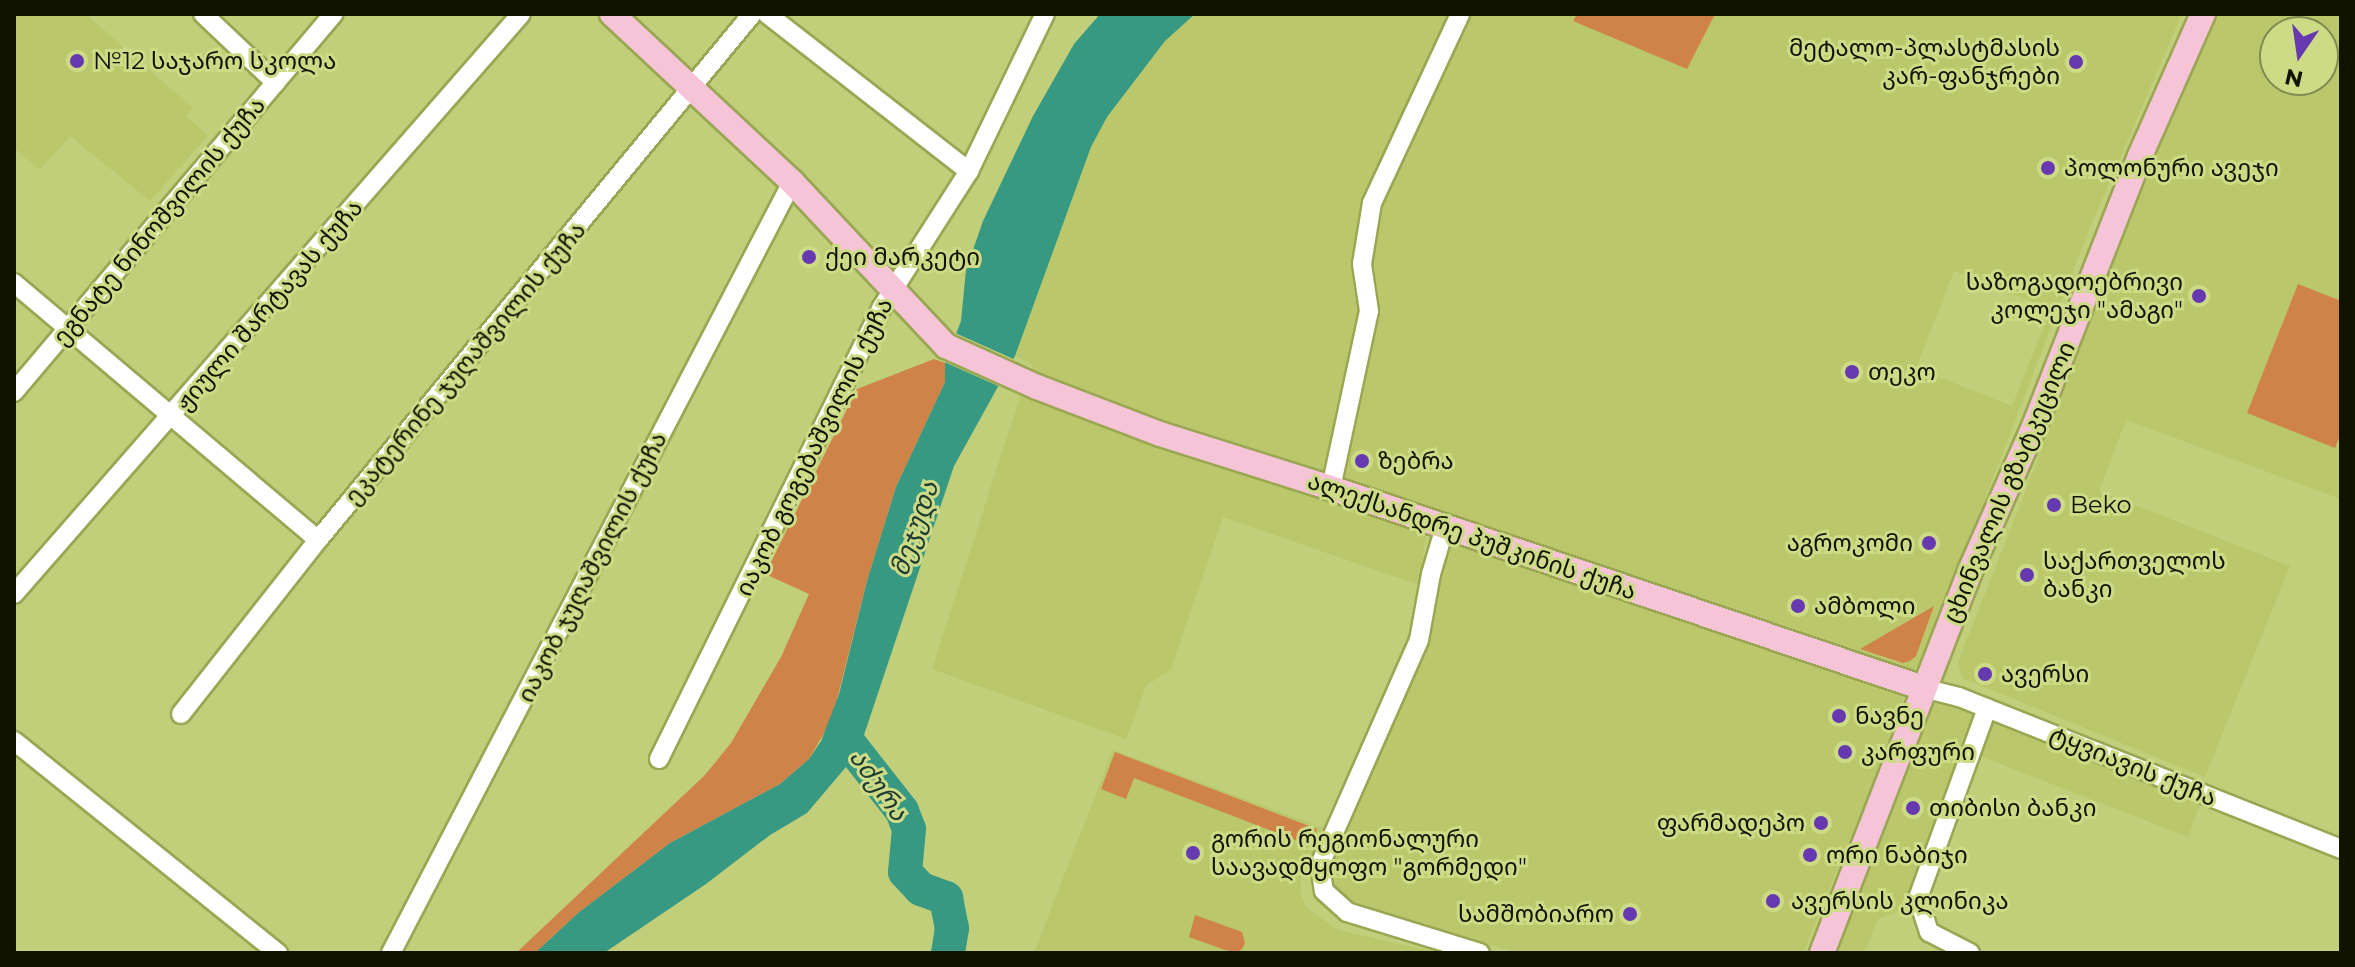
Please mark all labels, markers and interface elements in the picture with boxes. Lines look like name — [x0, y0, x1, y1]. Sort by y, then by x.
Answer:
north arrow — [2259, 16, 2339, 96]
place label: მეტალო-პლასტმასის კარ-ფანჯრები — [1789, 34, 2060, 90]
place label: №12 საჯარო სკოლა — [93, 47, 336, 75]
marker: №12 საჯარო სკოლა — [68, 52, 86, 70]
marker: მეტალო-პლასტმასის კარ-ფანჯრები — [2067, 53, 2085, 71]
text: N — [2282, 63, 2306, 93]
street label: ეგნატე ნინოშვილის ქუჩა — [47, 91, 271, 351]
place label: პოლონური ავეჯი — [2064, 154, 2279, 182]
marker: პოლონური ავეჯი — [2039, 159, 2057, 177]
street label: ჟიული შარტავას ქუჩა — [169, 193, 369, 417]
street label: ეკატერინე ჯუღაშვილის ქუჩა — [338, 216, 592, 510]
place label: ქეი მარკეტი — [825, 243, 980, 271]
marker: ქეი მარკეტი — [800, 248, 818, 266]
place label: საზოგადოებრივი კოლეჯი "ამაგი" — [1966, 268, 2183, 324]
marker: საზოგადოებრივი კოლეჯი "ამაგი" — [2190, 287, 2208, 305]
street label: იაკობ გოგებაშვილის ქუჩა — [729, 293, 899, 601]
street label: ცხინვალის გზატკეცილი — [1937, 337, 2081, 627]
place label: თეკო — [1868, 358, 1936, 386]
marker: თეკო — [1843, 363, 1861, 381]
street label: იაკობ ჯუღაშვილის ქუჩა — [511, 427, 673, 707]
place label: ზებრა — [1378, 447, 1454, 475]
marker: ზებრა — [1353, 452, 1371, 470]
street label: ალექსანდრე პუშკინის ქუჩა — [1304, 466, 1640, 606]
water label: მეჯუდა — [884, 478, 946, 580]
place label: Beko — [2070, 491, 2131, 519]
marker: Beko — [2045, 496, 2063, 514]
place label: აგროკომი — [1787, 529, 1913, 557]
marker: აგროკომი — [1920, 534, 1938, 552]
place label: საქართველოს ბანკი — [2043, 547, 2226, 603]
marker: საქართველოს ბანკი — [2018, 566, 2036, 584]
place label: ამბოლი — [1814, 592, 1915, 620]
marker: ამბოლი — [1789, 597, 1807, 615]
place label: ავერსი — [2001, 660, 2089, 688]
marker: ავერსი — [1976, 665, 1994, 683]
place label: ნავნე — [1855, 702, 1924, 730]
marker: ნავნე — [1830, 707, 1848, 725]
street label: ტყვიავის ქუჩა — [2045, 719, 2221, 813]
place label: კარფური — [1861, 738, 1975, 766]
water label: აძურა — [842, 743, 914, 827]
marker: კარფური — [1836, 743, 1854, 761]
place label: თიბისი ბანკი — [1929, 794, 2096, 822]
marker: თიბისი ბანკი — [1904, 799, 1922, 817]
place label: ფარმადეპო — [1657, 809, 1805, 837]
marker: ფარმადეპო — [1812, 814, 1830, 832]
place label: გორის რეგიონალური საავადმყოფო "გორმედი" — [1211, 825, 1527, 881]
place label: ორი ნაბიჯი — [1826, 841, 1968, 869]
marker: გორის რეგიონალური საავადმყოფო "გორმედი" — [1182, 842, 1204, 864]
marker: ორი ნაბიჯი — [1801, 846, 1819, 864]
place label: ავერსის კლინიკა — [1791, 887, 2009, 915]
marker: ავერსის კლინიკა — [1762, 890, 1784, 912]
place label: სამშობიარო — [1458, 900, 1614, 928]
marker: სამშობიარო — [1621, 905, 1639, 923]

